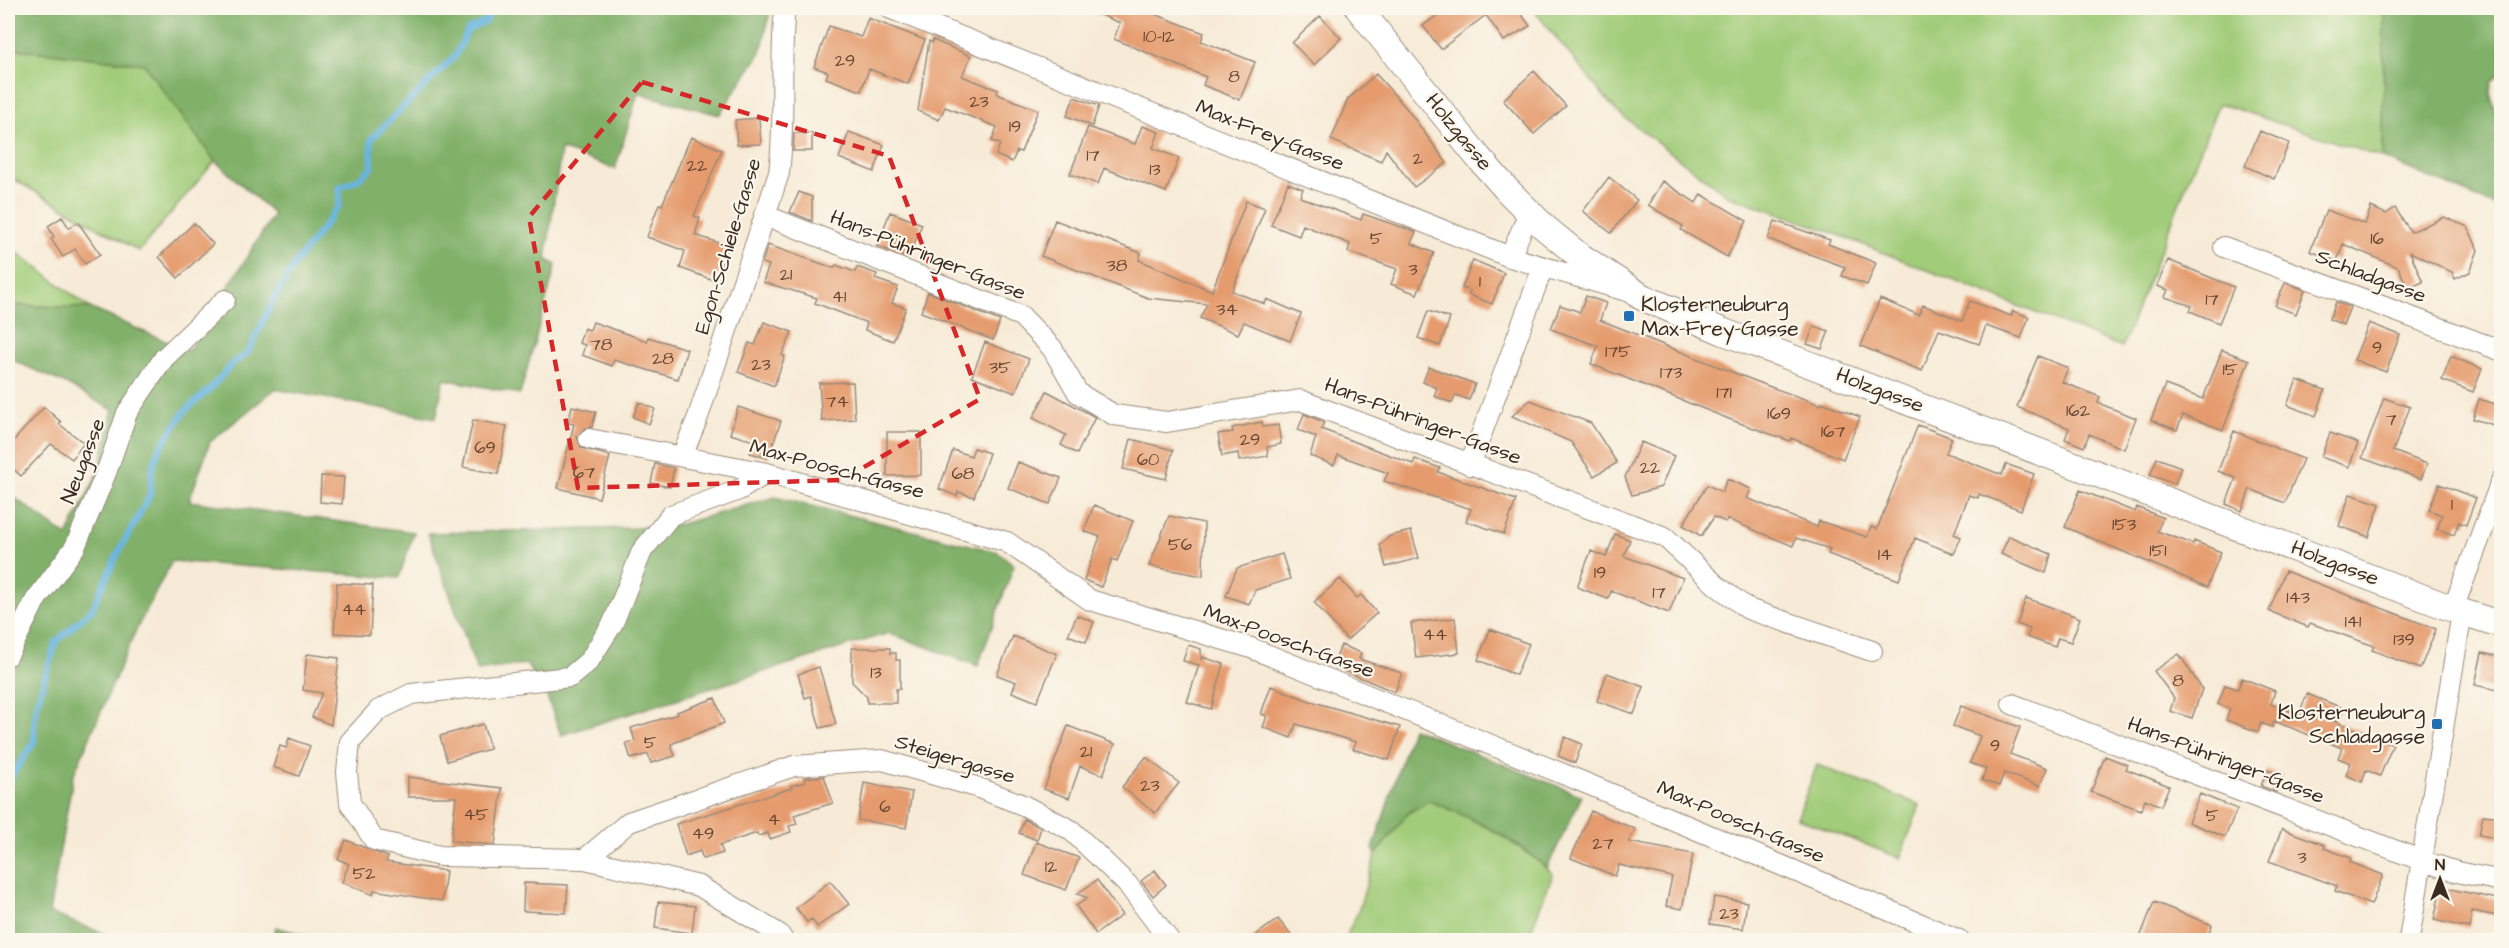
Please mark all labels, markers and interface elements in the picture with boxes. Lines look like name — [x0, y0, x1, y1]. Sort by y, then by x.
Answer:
house number: 10-12 — [1143, 24, 1176, 49]
house number: 29 — [835, 48, 855, 73]
house number: 8 — [1228, 64, 1240, 89]
street label: Holzgasse — [1417, 87, 1499, 178]
house number: 23 — [969, 89, 989, 114]
street label: Max-Frey-Gasse — [1191, 92, 1349, 180]
house number: 19 — [1009, 114, 1021, 139]
house number: 17 — [1086, 143, 1100, 168]
house number: 2 — [1413, 146, 1424, 171]
house number: 22 — [687, 153, 708, 178]
street label: Egon-Schiele-Gasse — [687, 154, 770, 338]
house number: 13 — [1149, 157, 1161, 182]
street label: Hans-Pühringer-Gasse — [825, 202, 1030, 309]
house number: 5 — [1370, 226, 1383, 251]
house number: 16 — [2370, 226, 2384, 251]
street label: Schladgasse — [2311, 242, 2430, 312]
house number: 38 — [1107, 253, 1128, 278]
house number: 3 — [1408, 257, 1418, 282]
house number: 21 — [780, 262, 792, 287]
house number: 1 — [1479, 269, 1481, 294]
house number: 41 — [832, 284, 846, 309]
house number: 17 — [2205, 287, 2219, 312]
place label: Klosterneuburg Max-Frey-Gasse — [1641, 290, 1799, 345]
house number: 34 — [1216, 297, 1238, 322]
marker: Klosterneuburg Max-Frey-Gasse — [1622, 309, 1636, 323]
house number: 78 — [590, 332, 613, 357]
house number: 9 — [2372, 335, 2382, 360]
house number: 175 — [1605, 339, 1631, 364]
house number: 28 — [652, 346, 674, 371]
house number: 23 — [751, 352, 771, 377]
house number: 35 — [989, 355, 1011, 380]
house number: 15 — [2222, 357, 2238, 382]
house number: 173 — [1660, 360, 1682, 385]
street label: Holzgasse — [1831, 360, 1928, 422]
street label: Hans-Pühringer-Gasse — [1320, 370, 1526, 474]
house number: 171 — [1716, 380, 1732, 405]
house number: 74 — [825, 389, 849, 414]
house number: 162 — [2066, 398, 2091, 423]
house number: 169 — [1767, 401, 1791, 426]
house number: 7 — [2385, 407, 2397, 432]
street label: Neugasse — [53, 414, 114, 509]
house number: 167 — [1821, 419, 1845, 444]
house number: 29 — [1240, 427, 1260, 452]
street label: Max-Poosch-Gasse — [746, 432, 928, 506]
house number: 69 — [474, 435, 496, 460]
house number: 60 — [1137, 447, 1159, 472]
house number: 22 — [1640, 455, 1661, 480]
house number: 67 — [573, 460, 595, 485]
house number: 68 — [952, 461, 975, 486]
house number: 1 — [2451, 492, 2453, 517]
house number: 153 — [2112, 512, 2136, 537]
house number: 56 — [1168, 532, 1192, 557]
street label: Holzgasse — [2286, 533, 2383, 595]
house number: 151 — [2149, 538, 2167, 563]
house number: 14 — [1878, 542, 1892, 567]
house number: 19 — [1594, 560, 1606, 585]
house number: 17 — [1652, 580, 1666, 605]
house number: 143 — [2286, 585, 2310, 610]
house number: 44 — [342, 597, 366, 622]
street label: Max-Poosch-Gasse — [1200, 597, 1378, 685]
house number: 141 — [2345, 609, 2361, 634]
house number: 44 — [1423, 622, 1447, 647]
house number: 139 — [2393, 627, 2415, 652]
house number: 13 — [870, 660, 882, 685]
house number: 8 — [2172, 668, 2184, 693]
place label: Klosterneuburg Schladgasse — [2278, 698, 2425, 753]
street label: Hans-Pühringer-Gasse — [2123, 709, 2329, 813]
marker: Klosterneuburg Schladgasse — [2430, 717, 2444, 731]
street label: Steigergasse — [891, 727, 1019, 793]
house number: 5 — [644, 730, 657, 755]
house number: 9 — [1990, 733, 2000, 758]
house number: 21 — [1080, 739, 1092, 764]
house number: 23 — [1140, 773, 1160, 798]
street label: Max-Poosch-Gasse — [1653, 774, 1829, 870]
house number: 6 — [879, 794, 891, 819]
house number: 45 — [464, 802, 489, 827]
house number: 5 — [2206, 803, 2219, 828]
house number: 4 — [768, 807, 780, 832]
house number: 49 — [692, 821, 714, 846]
house number: 27 — [1592, 831, 1614, 856]
house number: 3 — [2297, 845, 2307, 870]
north arrow — [2410, 849, 2470, 909]
house number: 12 — [1045, 854, 1058, 879]
text: N — [2435, 854, 2445, 876]
house number: 52 — [352, 861, 376, 886]
house number: 23 — [1719, 901, 1739, 926]

